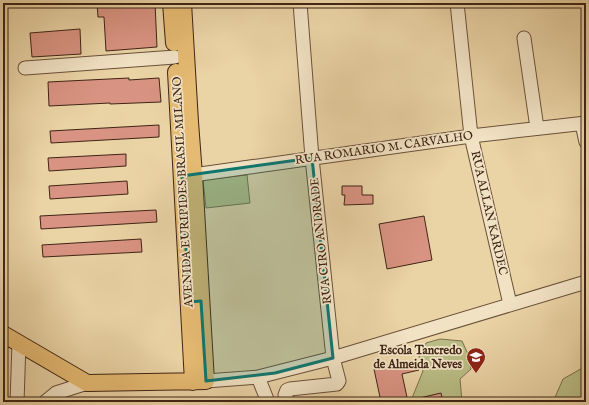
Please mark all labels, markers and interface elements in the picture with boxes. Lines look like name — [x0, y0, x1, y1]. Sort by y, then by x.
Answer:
street label: AVENIDA EURIPIDES BRASIL MILANO — [169, 76, 197, 309]
street label: RUA ROMARIO M. CARVALHO — [294, 128, 474, 168]
street label: RUA ALLAN KARDEC — [467, 149, 511, 277]
street label: RUA CIRO ANDRADE — [307, 177, 335, 305]
place label: Escola Tancredo de Almeida Neves — [373, 343, 463, 372]
school or university icon: Escola Tancredo de Almeida Neves — [465, 346, 487, 374]

